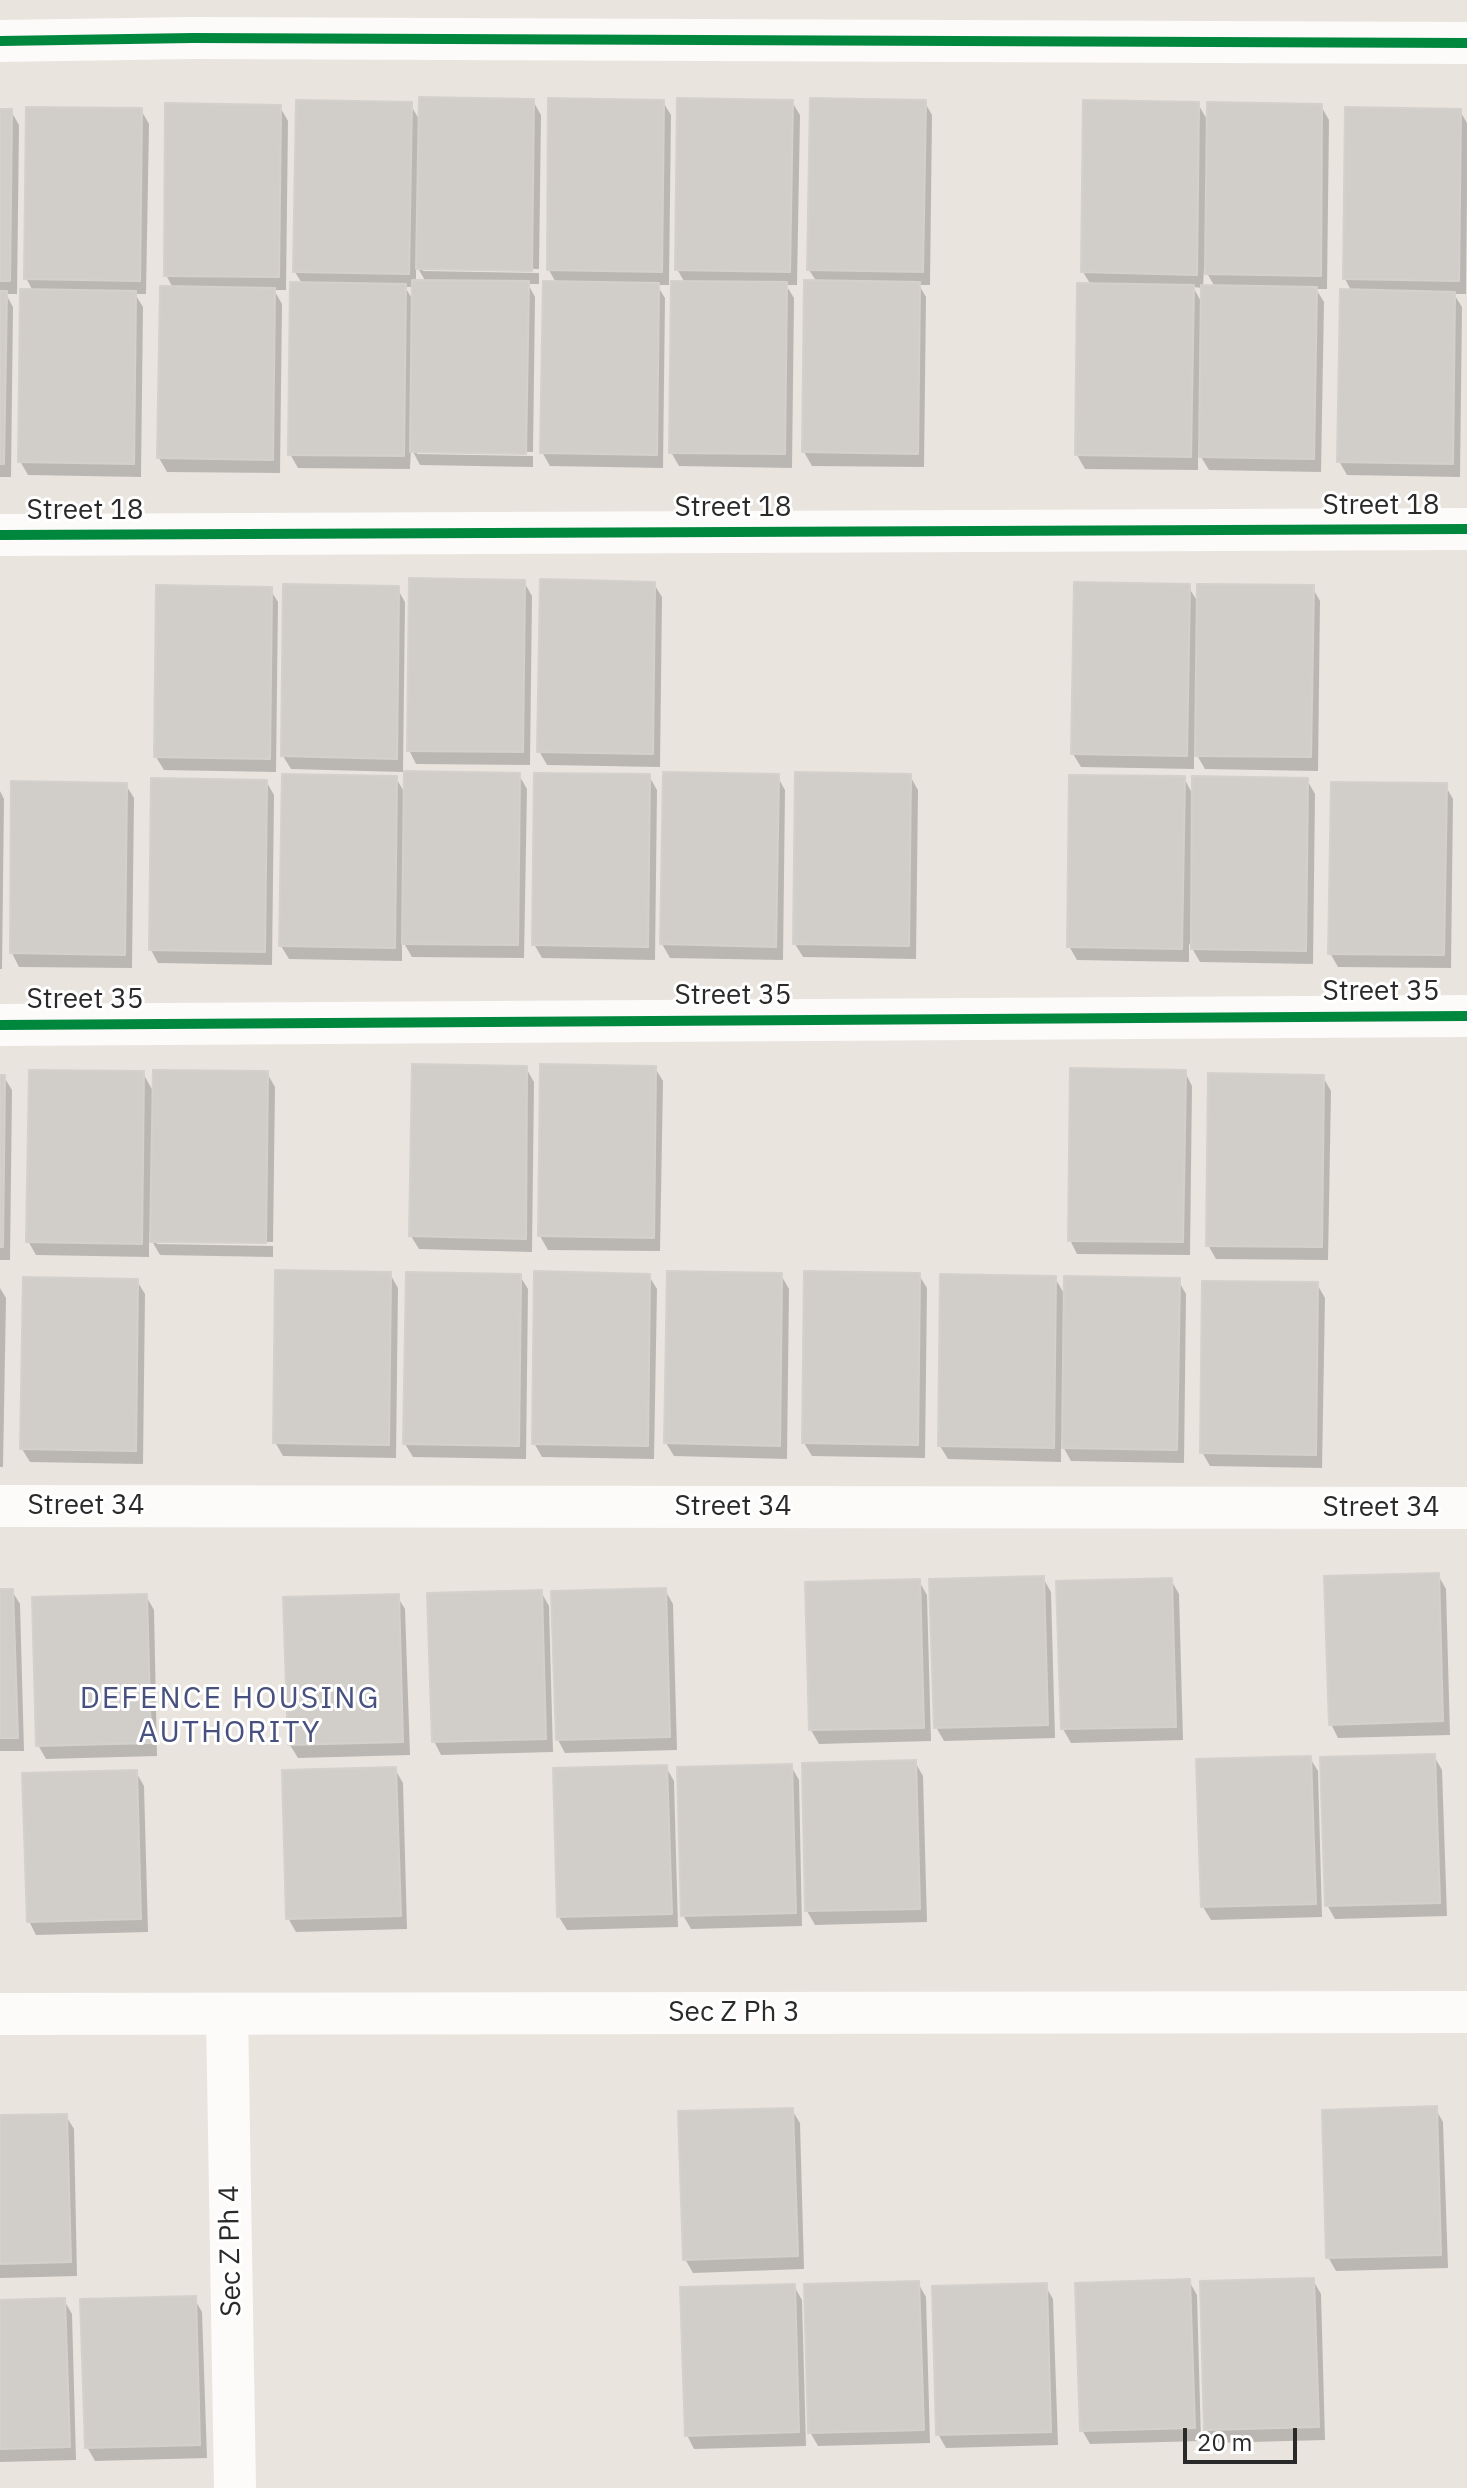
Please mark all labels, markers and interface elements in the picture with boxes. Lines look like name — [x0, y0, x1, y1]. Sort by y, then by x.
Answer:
street label: Street 18 — [1322, 489, 1440, 523]
street label: Street 18 — [674, 491, 792, 525]
street label: Street 18 — [26, 494, 144, 528]
street label: Street 35 — [1322, 975, 1440, 1009]
street label: Street 35 — [674, 979, 792, 1013]
street label: Street 35 — [26, 983, 144, 1017]
street label: Street 34 — [27, 1489, 145, 1523]
street label: Street 34 — [674, 1490, 792, 1524]
street label: Street 34 — [1322, 1491, 1440, 1525]
district label: DEFENCE HOUSING AUTHORITY — [80, 1681, 380, 1752]
street label: Sec Z Ph 3 — [668, 1996, 800, 2030]
street label: Sec Z Ph 4 — [213, 2185, 249, 2317]
scale bar — [1187, 2412, 1301, 2462]
text: 20 m — [1197, 2426, 1252, 2458]

